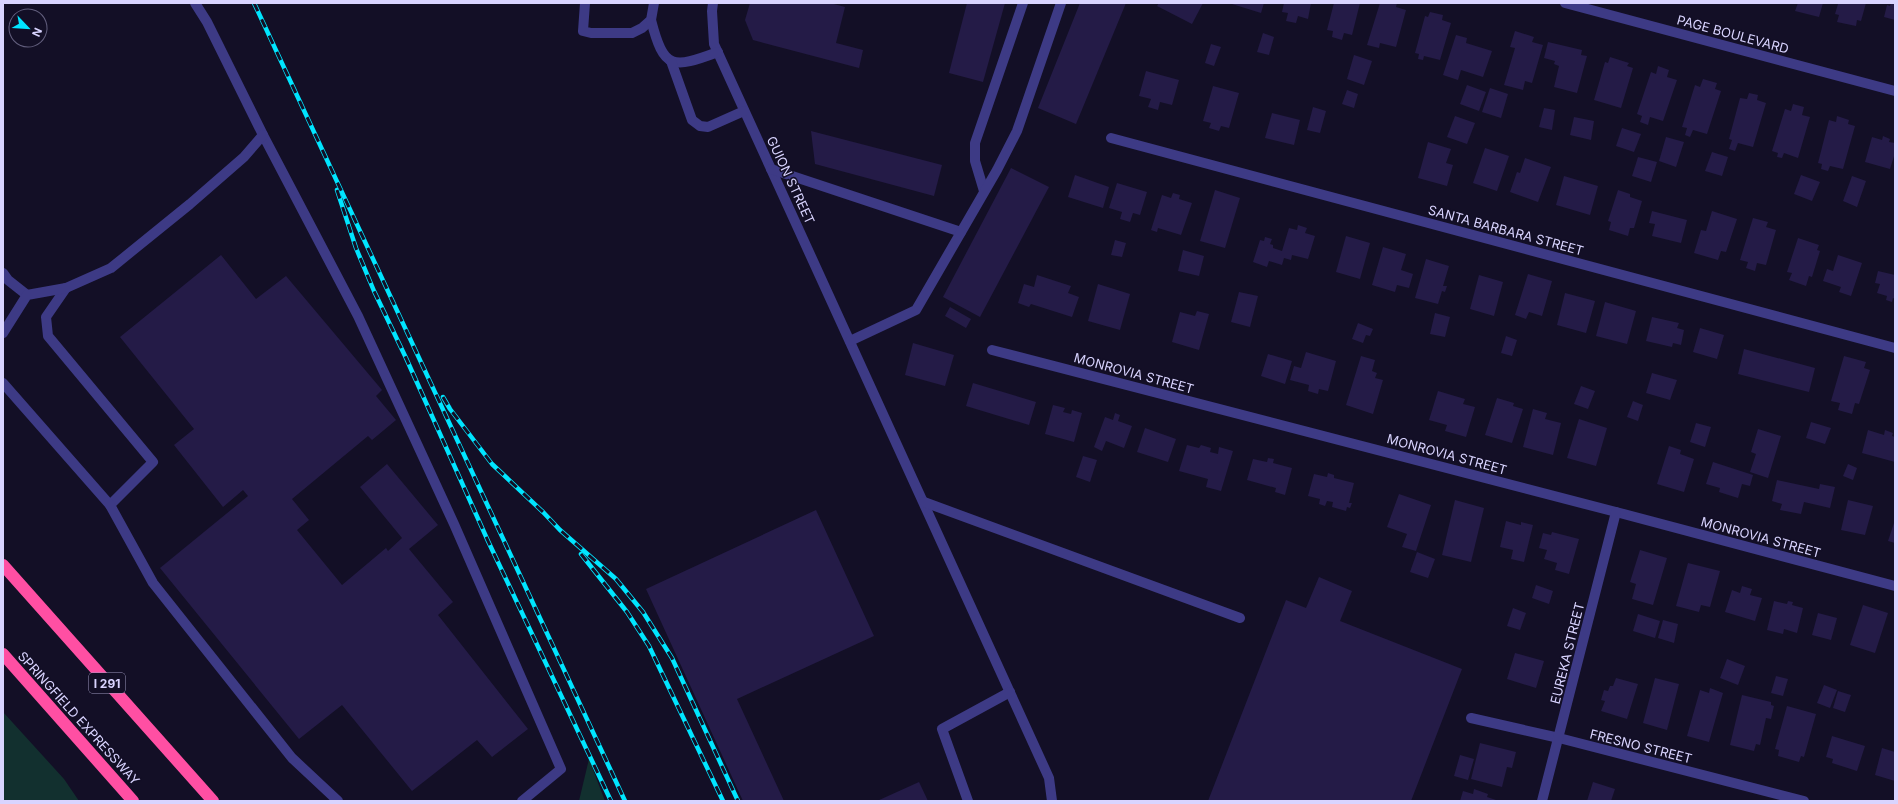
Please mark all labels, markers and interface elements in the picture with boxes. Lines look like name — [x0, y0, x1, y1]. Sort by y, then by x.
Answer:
north arrow — [8, 8, 48, 48]
street label: PAGE BOULEVARD — [1675, 11, 1791, 57]
text: N — [29, 25, 45, 39]
street label: GUION STREET — [764, 133, 818, 227]
street label: SANTA BARBARA STREET — [1426, 202, 1586, 258]
street label: MONROVIA STREET — [1072, 349, 1196, 397]
street label: MONROVIA STREET — [1385, 430, 1509, 478]
street label: MONROVIA STREET — [1699, 513, 1823, 561]
street label: EUREKA STREET — [1547, 601, 1587, 705]
street label: SPRINGFIELD EXPRESSWAY — [15, 648, 143, 788]
road number: I 291 — [89, 673, 125, 693]
street label: FRESNO STREET — [1588, 726, 1694, 766]

